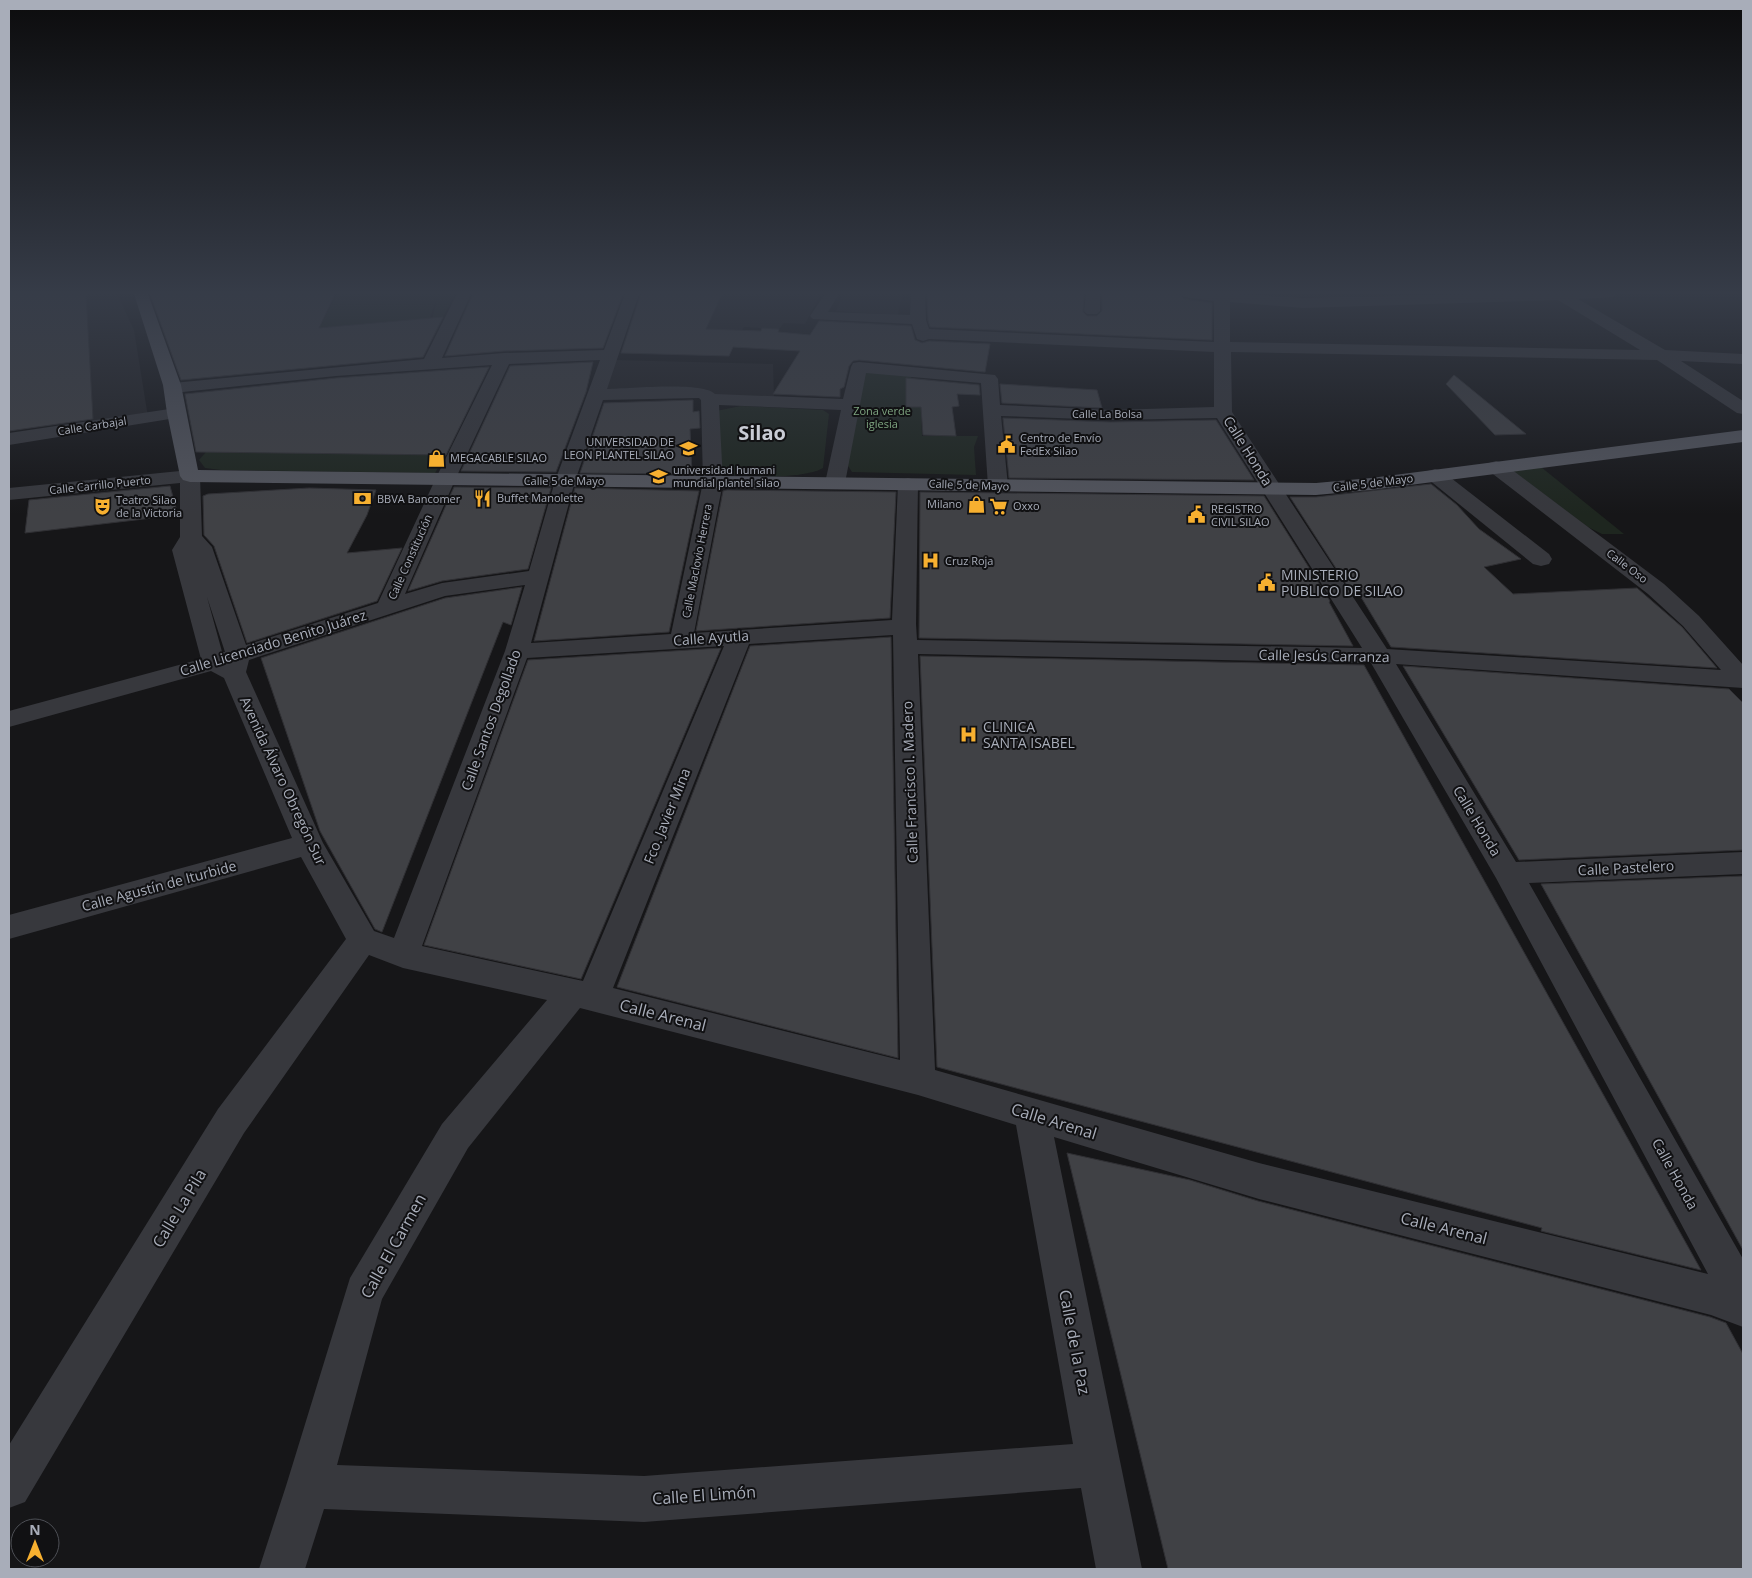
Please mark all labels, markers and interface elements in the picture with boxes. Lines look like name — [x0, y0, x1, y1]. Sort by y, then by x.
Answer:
park label: Zona verde iglesia — [853, 403, 911, 431]
street label: Calle La Bolsa — [1072, 406, 1142, 421]
street label: Calle Honda — [1219, 412, 1277, 489]
street label: Calle Carbajal — [56, 413, 128, 438]
district label: Silao — [738, 419, 786, 446]
place label: Centro de Envío FedEx Silao — [1020, 430, 1102, 458]
place label: UNIVERSIDAD DE LEON PLANTEL SILAO — [564, 434, 674, 462]
public building icon: Centro de Envío FedEx Silao — [996, 434, 1016, 454]
school or university icon: UNIVERSIDAD DE LEON PLANTEL SILAO — [678, 438, 698, 458]
shop icon: MEGACABLE SILAO — [426, 448, 446, 468]
place label: MEGACABLE SILAO — [450, 450, 547, 465]
place label: universidad humani mundial plantel silao — [673, 462, 780, 490]
school or university icon: universidad humani mundial plantel silao — [649, 466, 669, 486]
street label: Calle 5 de Mayo — [1332, 470, 1414, 495]
street label: Calle Carrillo Puerto — [48, 472, 152, 497]
street label: Calle 5 de Mayo — [524, 473, 605, 488]
street label: Calle 5 de Mayo — [928, 476, 1010, 493]
restaurant icon: Buffet Manolette — [473, 488, 493, 508]
bank icon: BBVA Bancomer — [353, 489, 373, 509]
place label: Buffet Manolette — [497, 490, 584, 505]
place label: BBVA Bancomer — [377, 491, 461, 506]
place label: Teatro Silao de la Victoria — [116, 492, 182, 520]
shop icon: Milano — [966, 494, 986, 514]
theatre icon: Teatro Silao de la Victoria — [92, 496, 112, 516]
place label: Milano — [927, 496, 962, 511]
supermarket icon: Oxxo — [989, 496, 1009, 516]
place label: Oxxo — [1013, 498, 1040, 513]
place label: REGISTRO CIVIL SILAO — [1211, 501, 1270, 529]
street label: Calle Maclovio Herrera — [678, 502, 715, 619]
public building icon: REGISTRO CIVIL SILAO — [1187, 505, 1207, 525]
street label: Calle Constitución — [384, 512, 435, 602]
street label: Calle Oso — [1604, 545, 1651, 586]
hospital icon: Cruz Roja — [921, 551, 941, 571]
place label: Cruz Roja — [945, 553, 993, 568]
place label: MINISTERIO PUBLICO DE SILAO — [1281, 565, 1404, 600]
public building icon: MINISTERIO PUBLICO DE SILAO — [1257, 573, 1277, 593]
street label: Calle Licenciado Benito Juárez — [177, 605, 369, 680]
street label: Calle Ayutla — [672, 625, 749, 650]
street label: Calle Jesús Carranza — [1258, 645, 1390, 666]
street label: Calle Santos Degollado — [456, 647, 525, 793]
street label: Avenida Álvaro Obregón Sur — [236, 693, 331, 868]
street label: Calle Francisco I. Madero — [897, 701, 922, 863]
place label: CLINICA SANTA ISABEL — [983, 717, 1075, 752]
hospital icon: CLINICA SANTA ISABEL — [959, 725, 979, 745]
street label: Fco. Javier Mina — [639, 765, 694, 866]
street label: Calle Honda — [1449, 782, 1506, 859]
street label: Calle Pastelero — [1577, 855, 1675, 880]
street label: Calle Agustín de Iturbide — [79, 856, 238, 915]
street label: Calle Arenal — [617, 994, 709, 1036]
street label: Calle Arenal — [1008, 1098, 1100, 1144]
street label: Calle Honda — [1648, 1135, 1703, 1213]
street label: Calle La Pila — [147, 1165, 211, 1251]
street label: Calle El Carmen — [355, 1190, 431, 1302]
street label: Calle Arenal — [1398, 1207, 1490, 1249]
street label: Calle de la Paz — [1054, 1288, 1096, 1396]
street label: Calle El Limón — [651, 1480, 757, 1510]
north arrow — [10, 1518, 60, 1568]
text: N — [29, 1520, 41, 1539]

